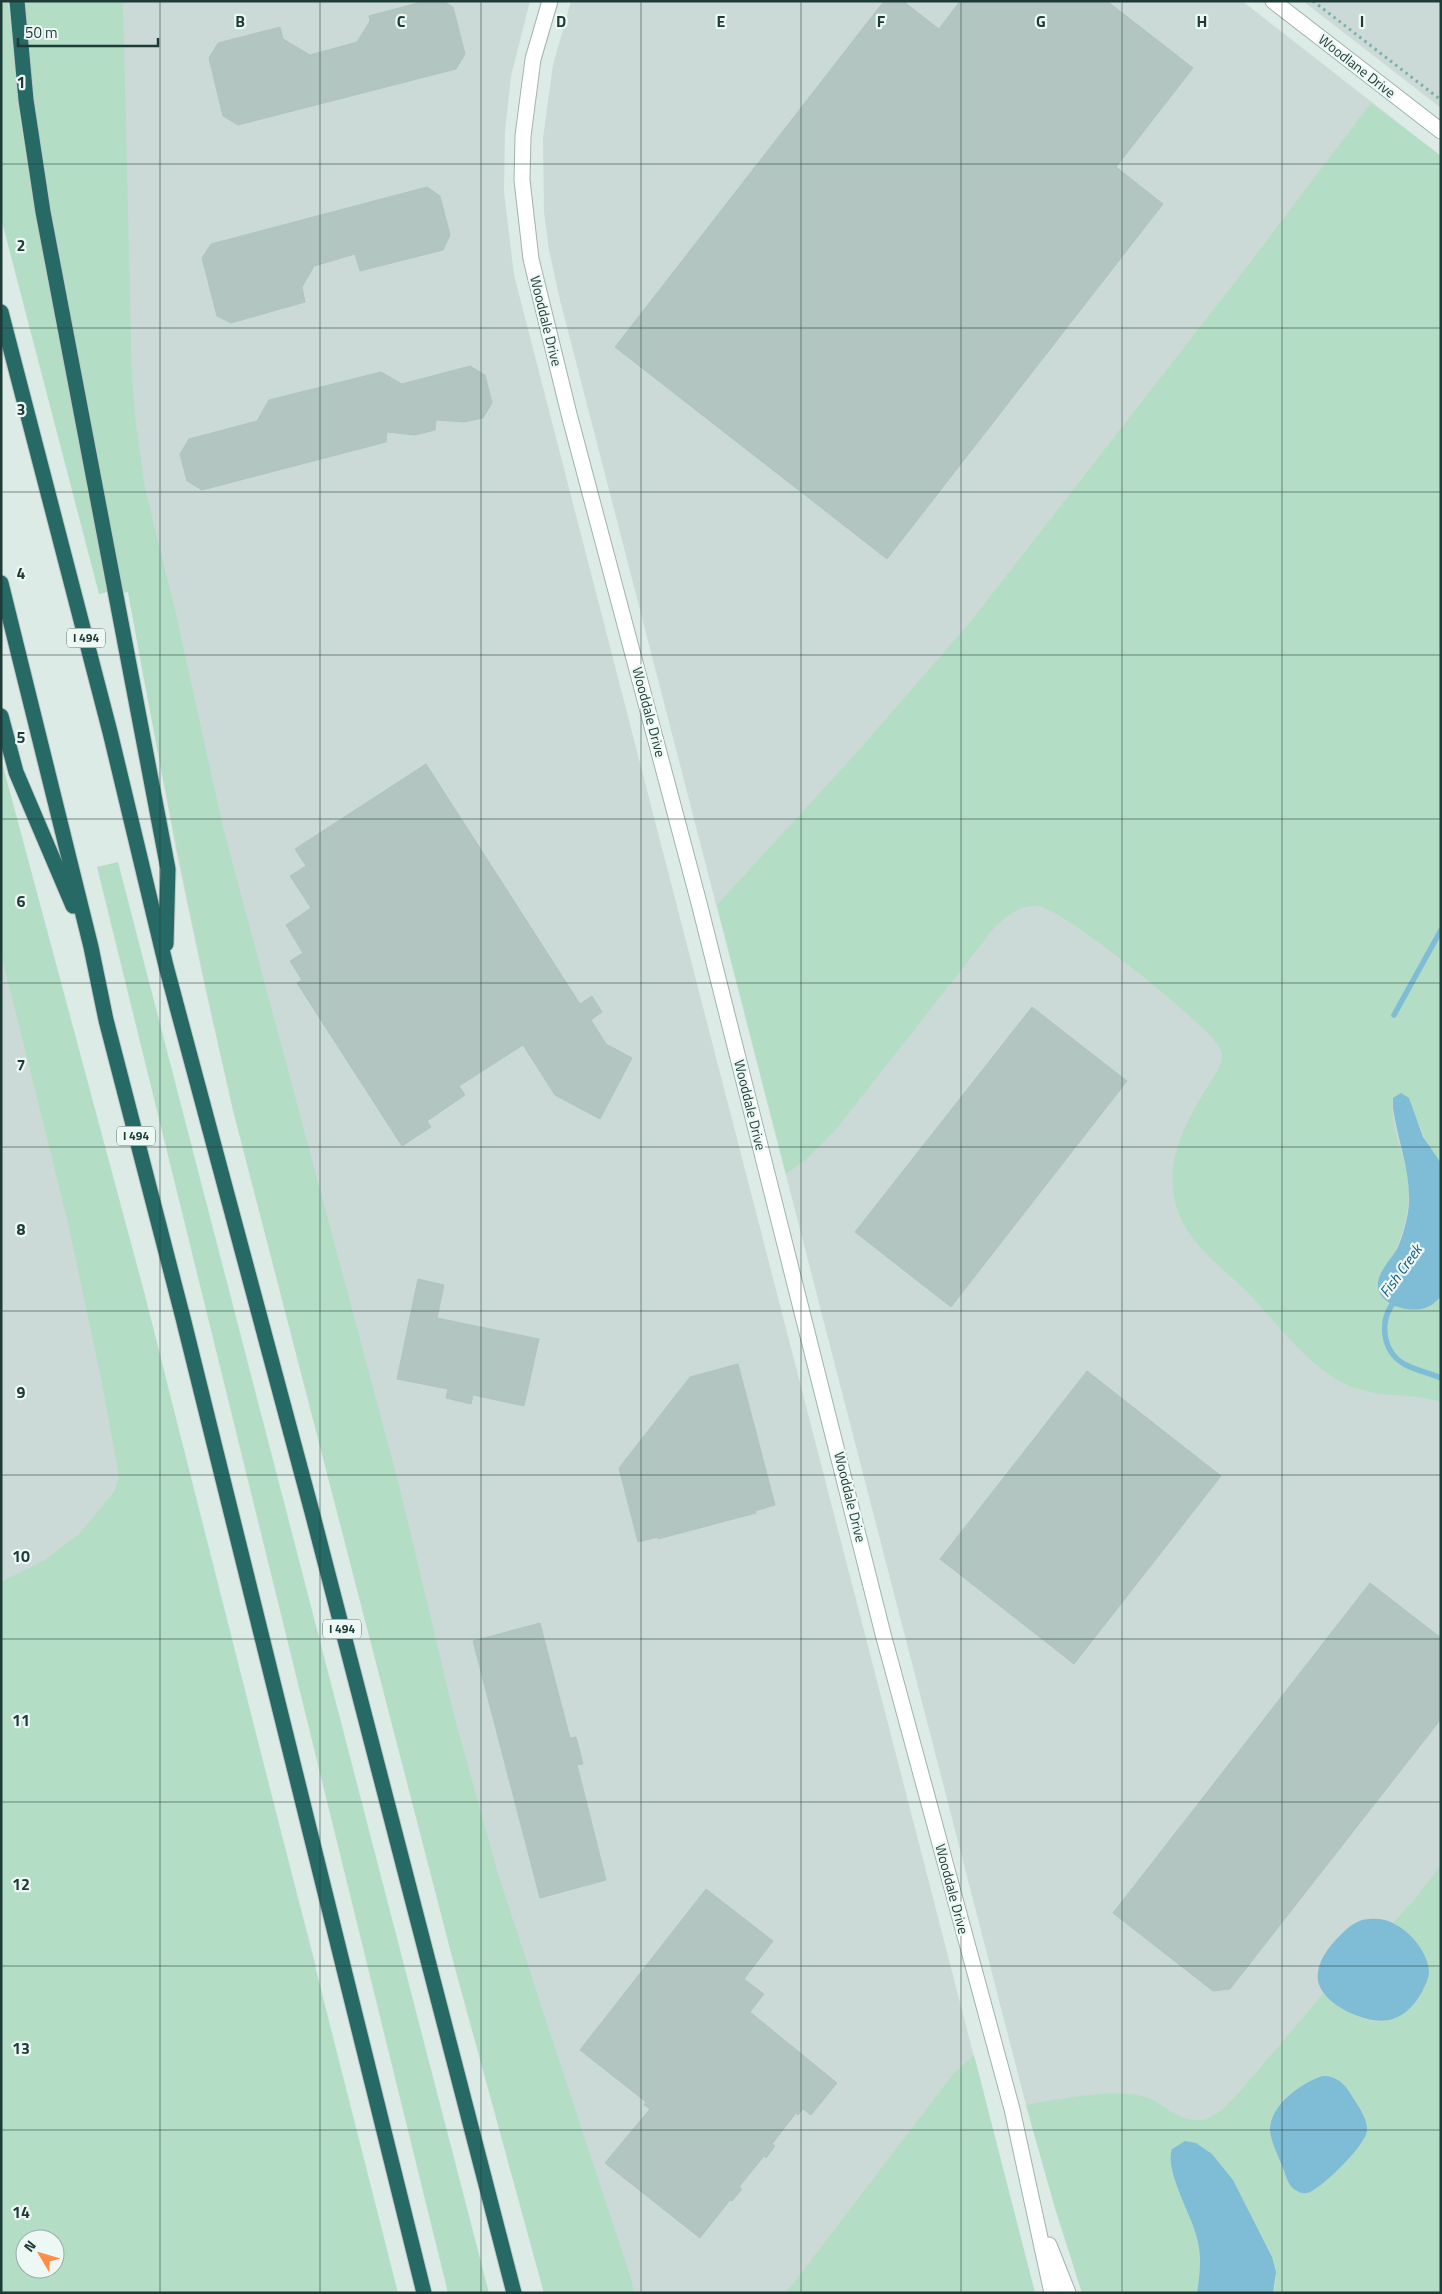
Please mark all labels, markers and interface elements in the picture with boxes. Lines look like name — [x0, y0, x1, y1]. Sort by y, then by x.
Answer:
text: B — [235, 9, 245, 33]
text: C — [397, 9, 406, 33]
text: D — [556, 9, 566, 33]
text: E — [717, 9, 726, 33]
text: F — [877, 9, 886, 33]
text: G — [1036, 9, 1046, 33]
text: H — [1197, 9, 1207, 33]
text: I — [1360, 9, 1364, 33]
scale bar — [18, 15, 158, 47]
text: 50 m — [25, 21, 58, 44]
street label: Woodlane Drive — [1314, 29, 1400, 102]
text: 1 — [17, 70, 25, 94]
text: 2 — [17, 233, 25, 257]
street label: Wooddale Drive — [525, 273, 568, 368]
text: 3 — [17, 397, 25, 421]
text: 4 — [17, 561, 26, 585]
road number: I 494 — [67, 628, 105, 648]
street label: Wooddale Drive — [627, 664, 672, 759]
text: 5 — [17, 725, 26, 749]
text: 6 — [17, 889, 26, 913]
text: 7 — [17, 1053, 25, 1077]
street label: Wooddale Drive — [729, 1057, 772, 1152]
road number: I 494 — [117, 1126, 155, 1146]
text: 8 — [17, 1217, 26, 1241]
water label: Fish Creek — [1374, 1238, 1429, 1302]
text: 9 — [17, 1380, 26, 1404]
street label: Wooddale Drive — [829, 1449, 872, 1544]
text: 10 — [12, 1544, 30, 1568]
road number: I 494 — [323, 1620, 361, 1638]
text: 11 — [12, 1708, 30, 1732]
street label: Wooddale Drive — [930, 1841, 975, 1936]
text: 12 — [12, 1872, 30, 1896]
text: 13 — [12, 2036, 30, 2060]
text: 14 — [12, 2200, 30, 2224]
north arrow — [15, 2229, 65, 2279]
text: N — [18, 2235, 41, 2256]

